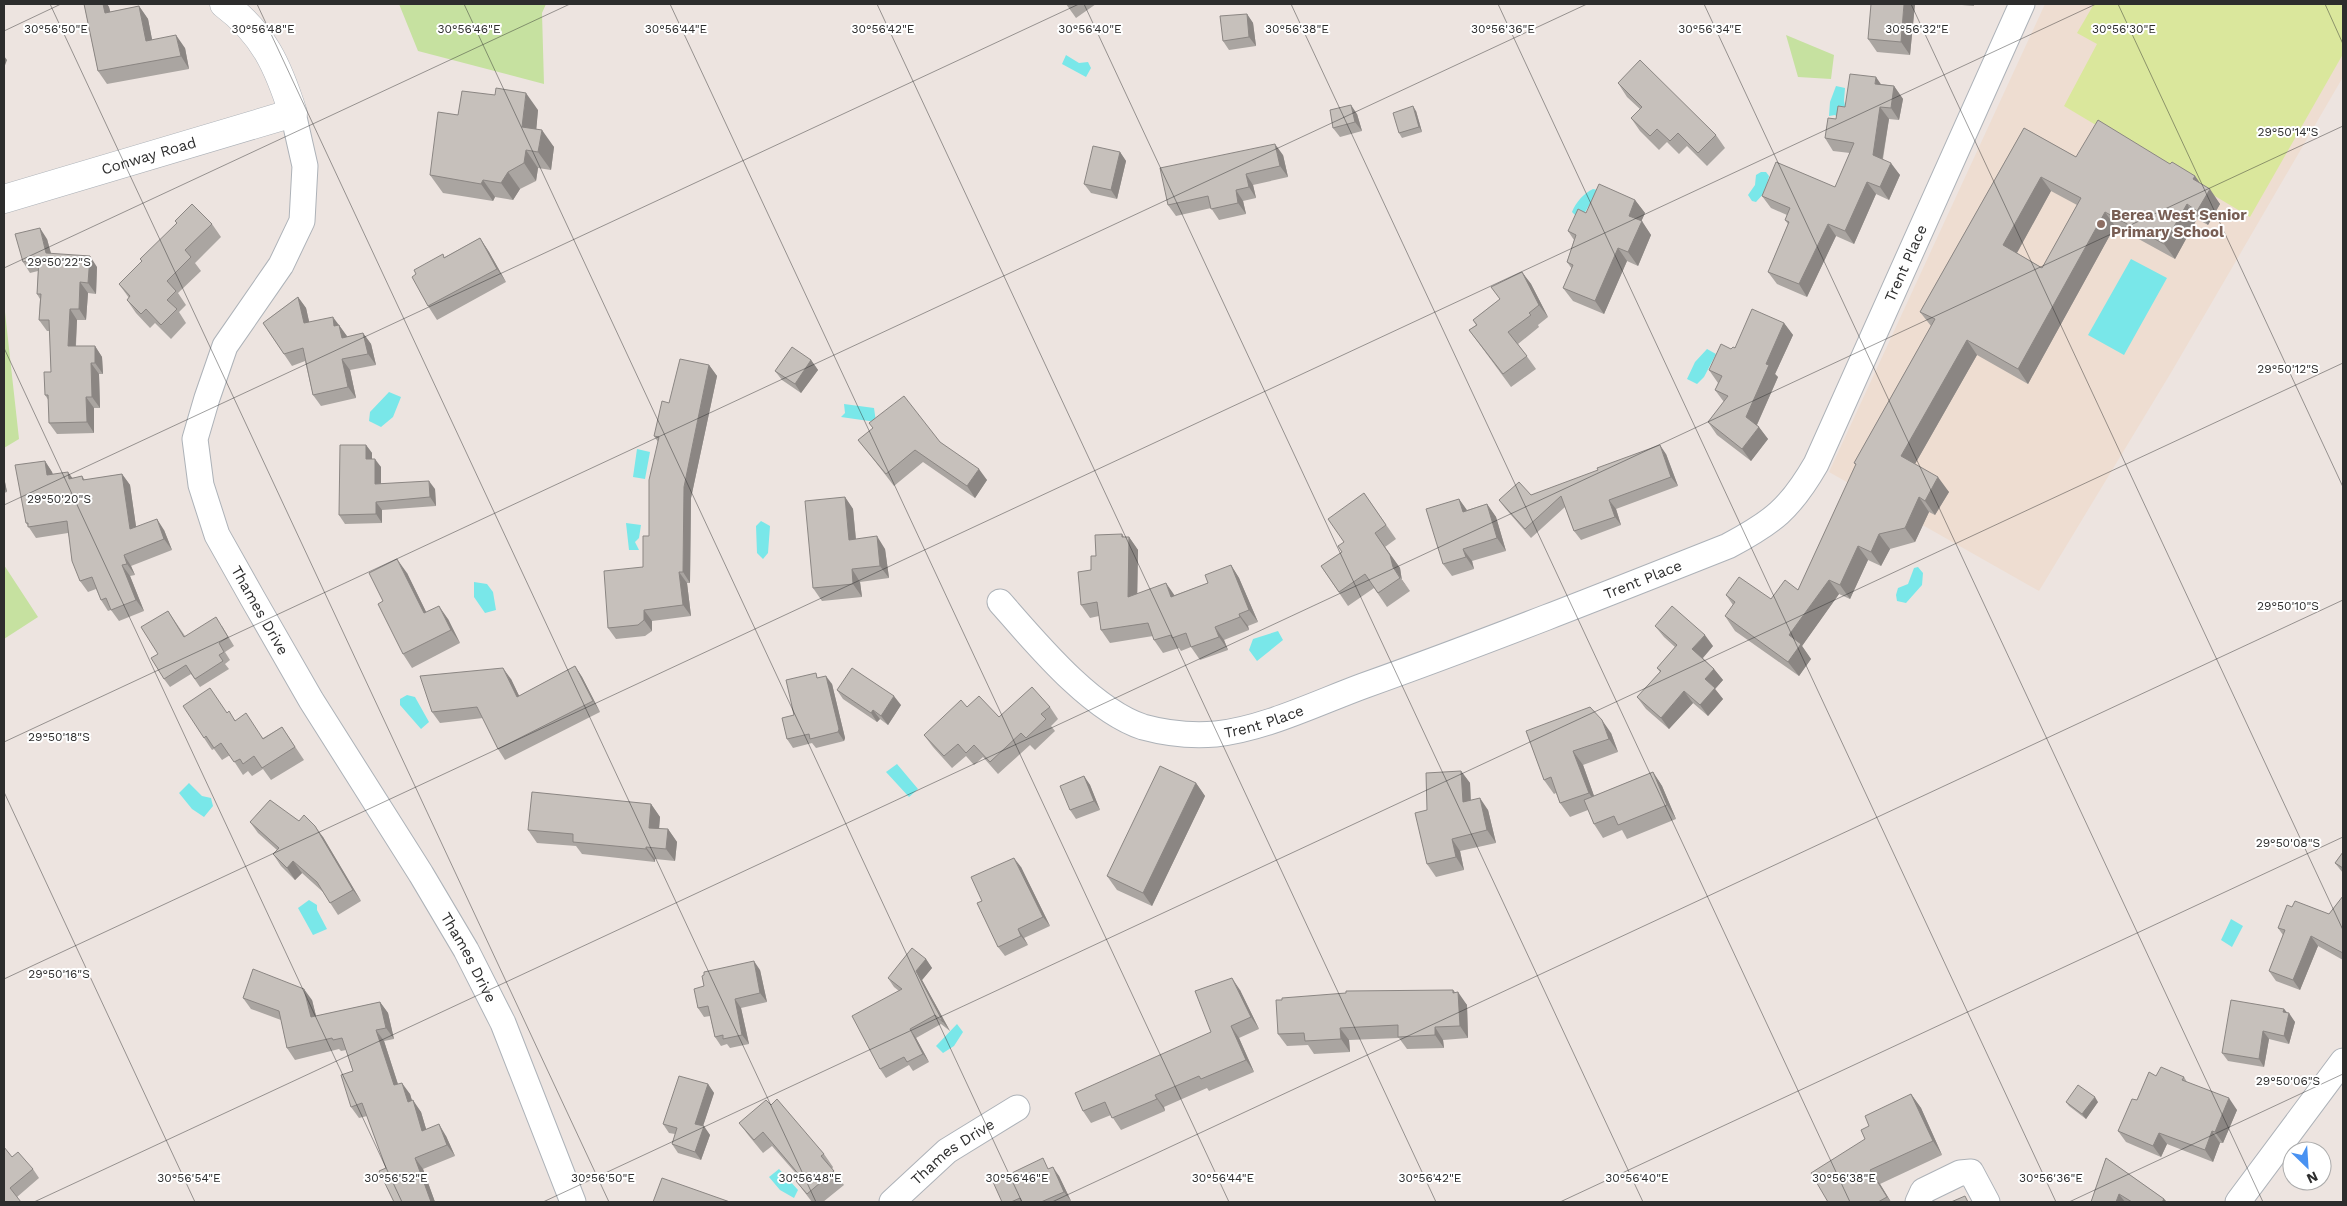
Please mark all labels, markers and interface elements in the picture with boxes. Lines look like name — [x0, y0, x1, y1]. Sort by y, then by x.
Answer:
text: 30°56'50"E — [24, 22, 88, 36]
text: 30°56'48"E — [231, 22, 295, 36]
text: 30°56'46"E — [437, 22, 501, 36]
text: 30°56'44"E — [645, 22, 708, 36]
text: 30°56'42"E — [852, 22, 915, 36]
text: 30°56'40"E — [1058, 22, 1122, 36]
text: 30°56'38"E — [1265, 22, 1329, 36]
text: 30°56'36"E — [1471, 22, 1535, 36]
text: 30°56'34"E — [1678, 22, 1742, 36]
text: 30°56'32"E — [1885, 22, 1949, 36]
text: 30°56'30"E — [2092, 22, 2156, 36]
text: 29°50'14"S — [2257, 125, 2319, 139]
street label: Conway Road — [99, 133, 198, 179]
place label: Berea West Senior Primary School — [2111, 206, 2247, 241]
marker: Berea West Senior Primary School — [2095, 218, 2107, 230]
street label: Trent Place — [1881, 222, 1931, 305]
text: 29°50'22"S — [27, 255, 91, 269]
text: 29°50'12"S — [2257, 362, 2319, 376]
text: 29°50'20"S — [27, 492, 91, 506]
street label: Trent Place — [1601, 556, 1685, 603]
street label: Thames Drive — [227, 563, 292, 658]
text: 29°50'10"S — [2257, 599, 2319, 613]
street label: Trent Place — [1223, 701, 1306, 742]
text: 29°50'18"S — [28, 730, 90, 744]
text: 29°50'08"S — [2256, 836, 2320, 850]
street label: Thames Drive — [437, 909, 500, 1005]
text: 29°50'16"S — [28, 967, 90, 981]
text: 29°50'06"S — [2256, 1074, 2320, 1088]
street label: Thames Drive — [907, 1115, 998, 1189]
north arrow — [2282, 1141, 2332, 1191]
text: N — [2304, 1168, 2321, 1187]
text: 30°56'54"E — [157, 1171, 221, 1185]
text: 30°56'52"E — [364, 1171, 428, 1185]
text: 30°56'50"E — [571, 1171, 635, 1185]
text: 30°56'48"E — [778, 1171, 842, 1185]
text: 30°56'46"E — [985, 1171, 1049, 1185]
text: 30°56'44"E — [1192, 1171, 1255, 1185]
text: 30°56'42"E — [1399, 1171, 1462, 1185]
text: 30°56'40"E — [1605, 1171, 1669, 1185]
text: 30°56'38"E — [1812, 1171, 1876, 1185]
text: 30°56'36"E — [2019, 1171, 2083, 1185]

